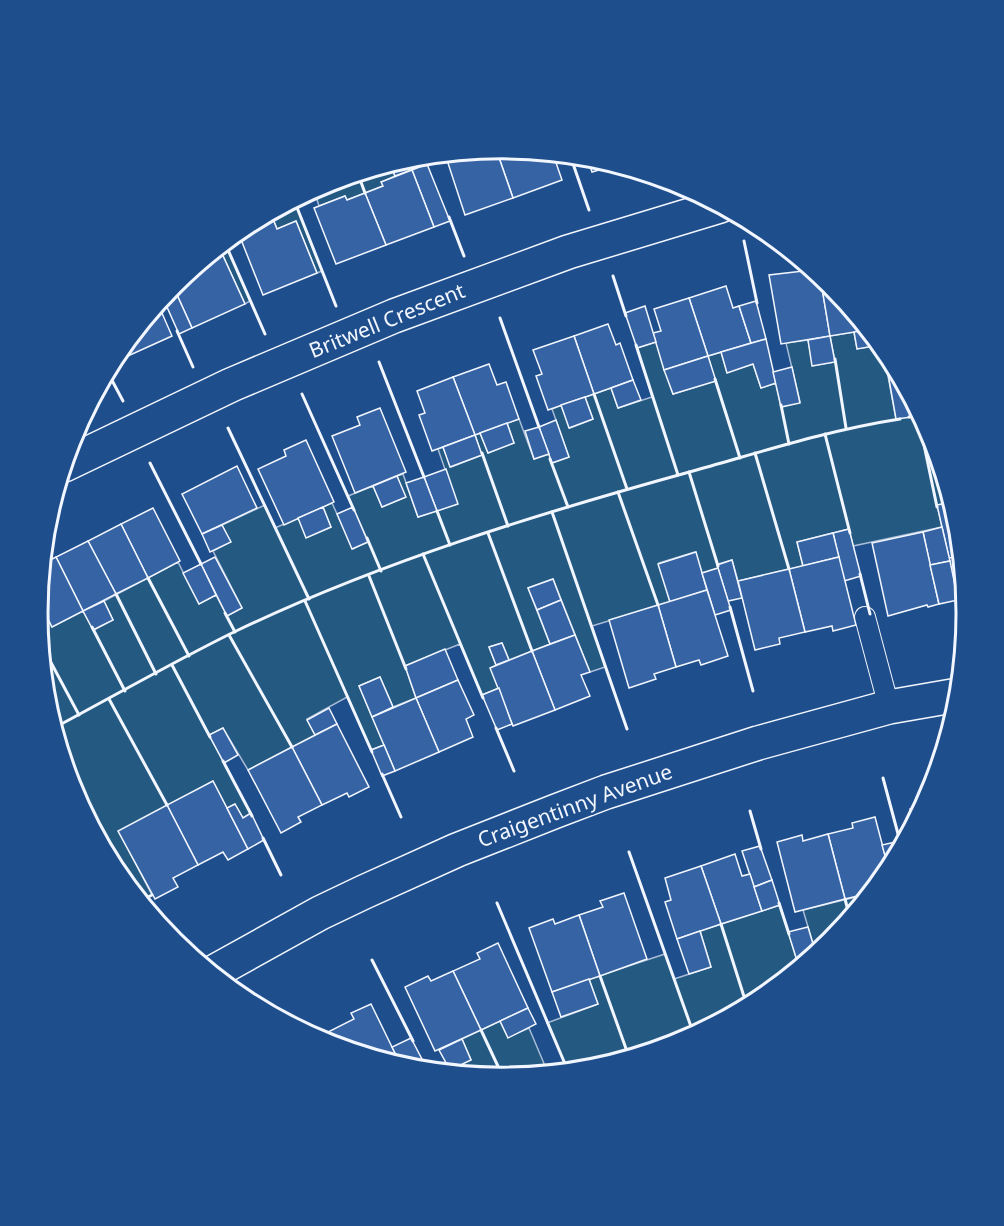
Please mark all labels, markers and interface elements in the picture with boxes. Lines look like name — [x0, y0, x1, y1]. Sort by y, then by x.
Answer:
street label: Britwell Crescent — [304, 276, 469, 364]
street label: Craigentinny Avenue — [473, 757, 676, 853]

